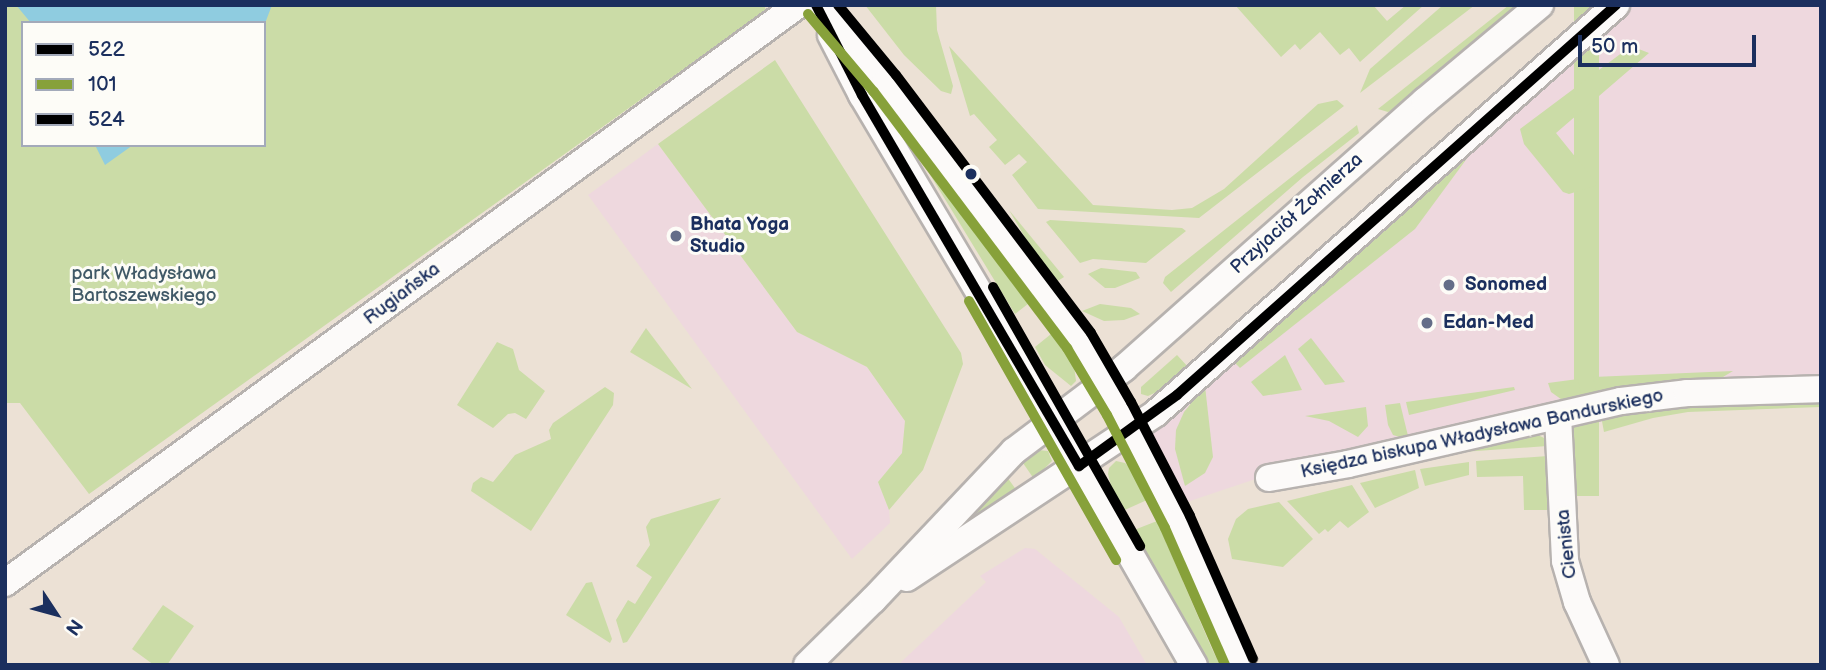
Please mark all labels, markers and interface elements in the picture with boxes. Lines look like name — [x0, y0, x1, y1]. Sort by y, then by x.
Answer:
legend — [21, 21, 266, 147]
scale bar — [1581, 21, 1759, 65]
text: 50 m — [1591, 34, 1638, 59]
text: 522 — [88, 37, 125, 62]
text: 101 — [88, 72, 117, 97]
text: 524 — [88, 107, 125, 132]
street label: Przyjaciół Żołnierza — [1226, 149, 1368, 279]
unlabelled marker — [964, 167, 978, 181]
place label: Bhata Yoga Studio — [690, 214, 789, 258]
marker: Bhata Yoga Studio — [668, 228, 684, 244]
street label: Rugiańska — [359, 258, 445, 330]
park label: park Władysława Bartoszewskiego — [71, 263, 217, 307]
place label: Sonomed — [1465, 274, 1547, 296]
marker: Sonomed — [1439, 275, 1459, 295]
place label: Edan-Med — [1443, 312, 1534, 334]
marker: Edan-Med — [1417, 313, 1437, 333]
street label: Księdza biskupa Władysława Bandurskiego — [1298, 384, 1666, 484]
street label: Cienista — [1552, 508, 1582, 580]
north arrow — [21, 579, 91, 649]
text: N — [60, 614, 87, 639]

